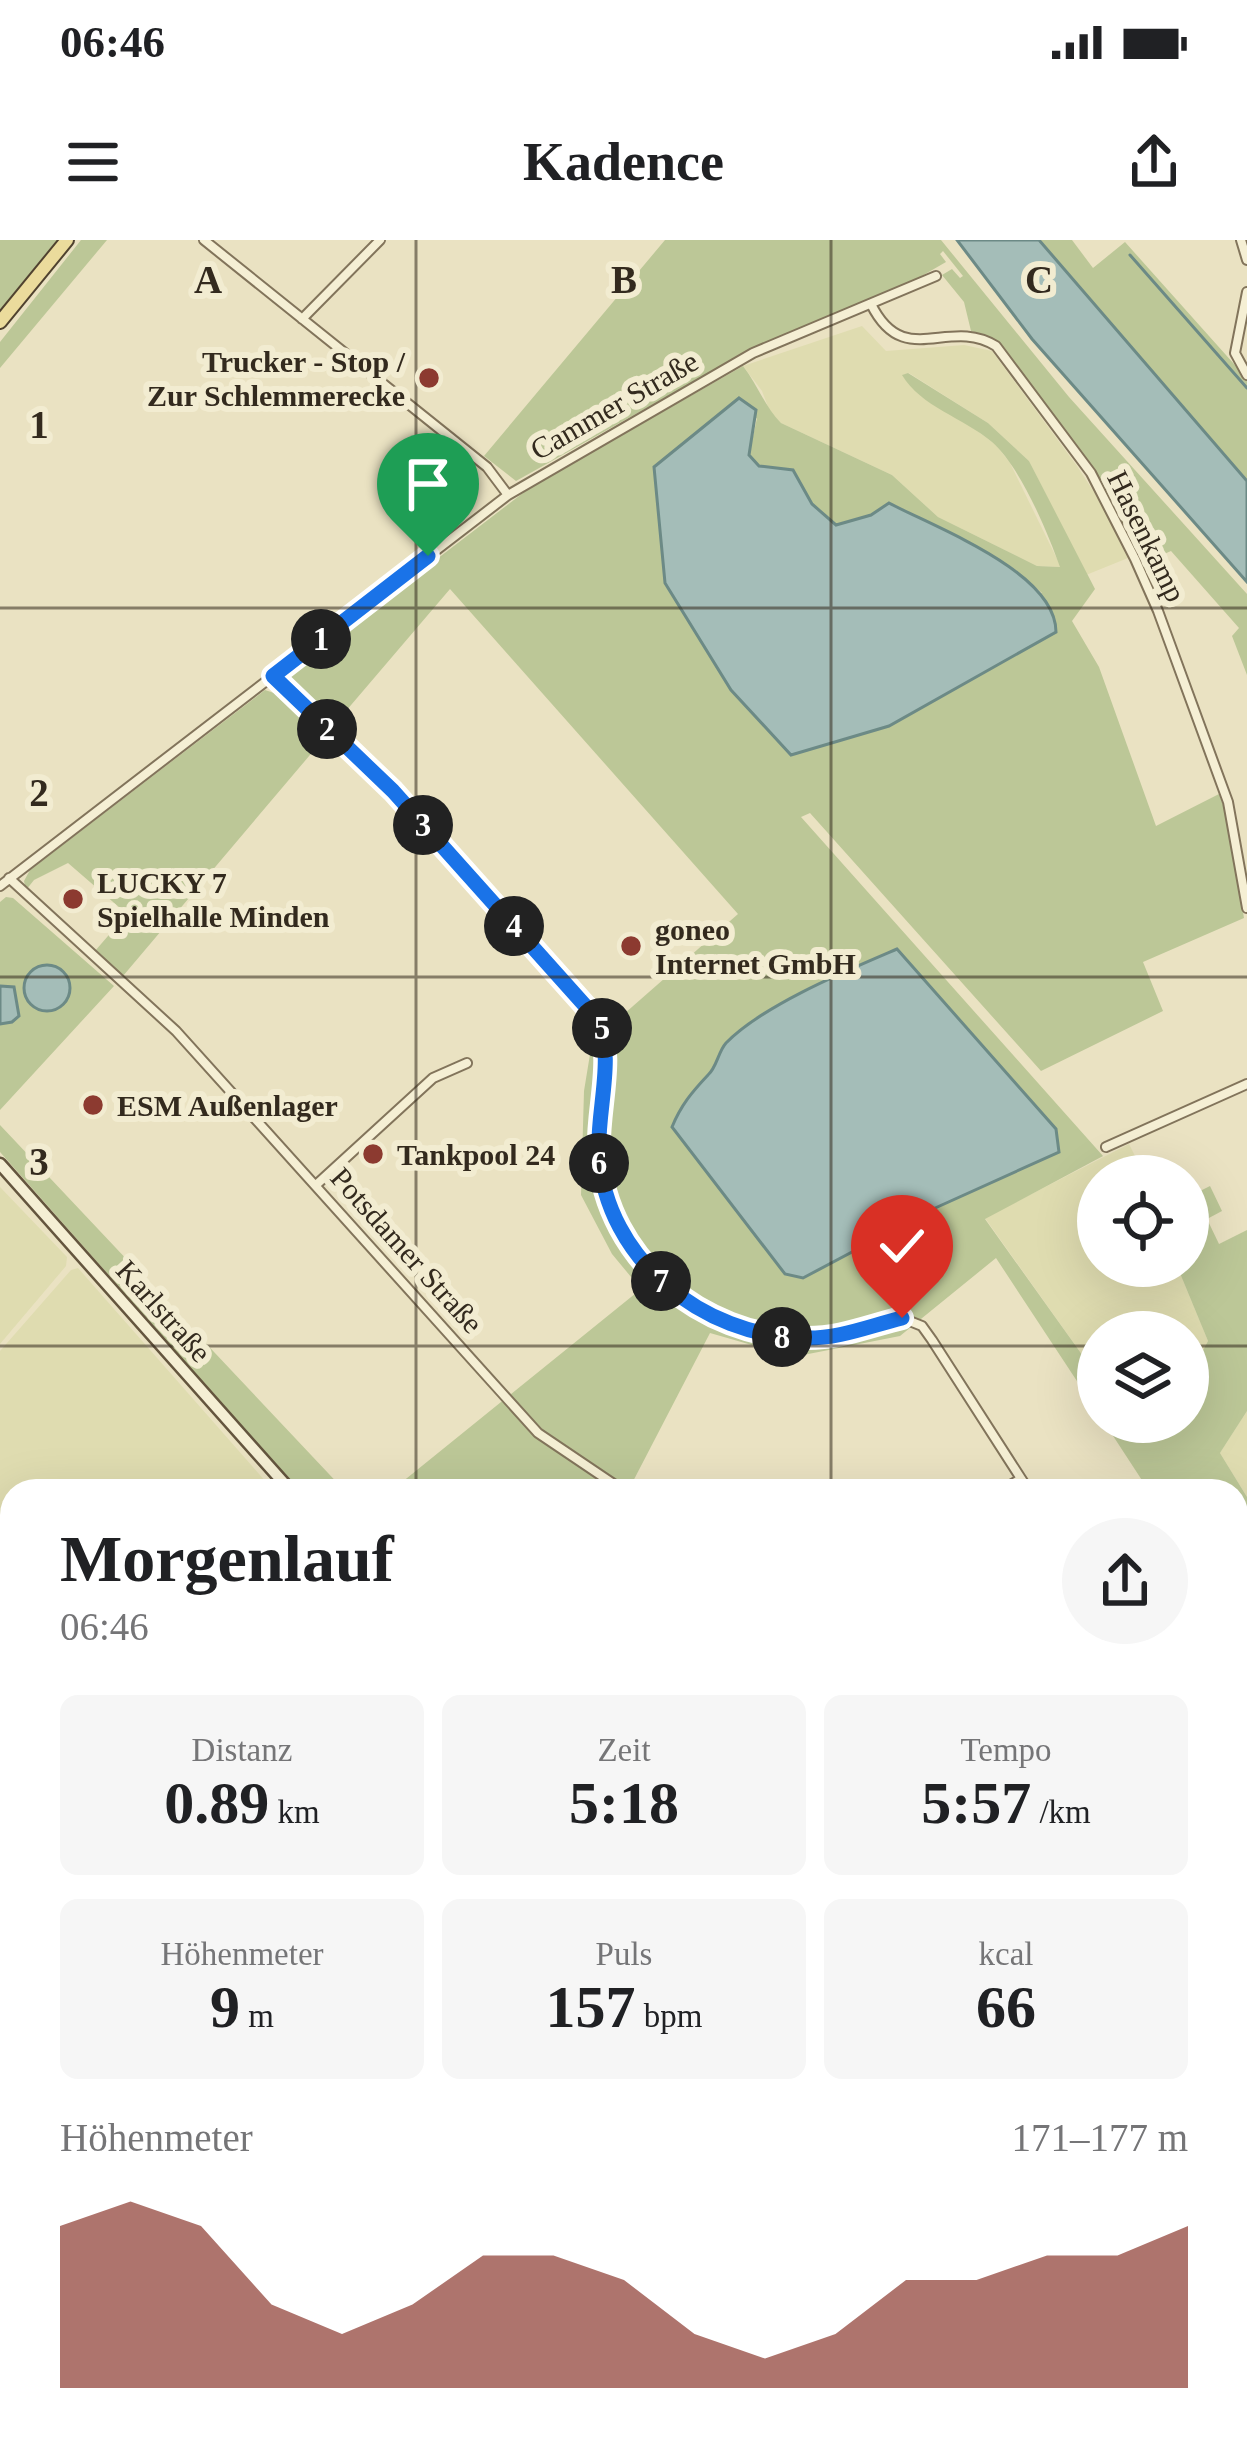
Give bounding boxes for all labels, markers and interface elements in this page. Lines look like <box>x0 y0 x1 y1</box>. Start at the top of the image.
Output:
text: 06:46 <box>60 17 165 67</box>
icon: menu <box>60 129 126 195</box>
icon: share <box>1121 129 1187 195</box>
text: Kadence <box>523 132 724 192</box>
text: A <box>194 258 222 301</box>
text: B <box>611 258 637 301</box>
text: C <box>1025 258 1053 301</box>
street label: Cammer Straße <box>525 344 703 466</box>
place label: Trucker - Stop / Zur Schlemmerecke <box>147 345 406 412</box>
marker: Trucker - Stop / Zur Schlemmerecke <box>416 365 442 391</box>
text: 1 <box>29 403 49 446</box>
pin <box>377 433 479 556</box>
icon: arrive <box>395 451 461 517</box>
street label: Hasenkamp <box>1101 465 1193 607</box>
pin: 1 <box>291 609 351 669</box>
text: 1 <box>313 621 329 657</box>
pin: 2 <box>297 699 357 759</box>
text: 2 <box>319 711 335 747</box>
text: 2 <box>29 771 49 814</box>
pin: 3 <box>393 795 453 855</box>
text: 3 <box>415 807 431 843</box>
place label: LUCKY 7 Spielhalle Minden <box>97 866 330 933</box>
marker: LUCKY 7 Spielhalle Minden <box>60 886 86 912</box>
pin: 4 <box>484 896 544 956</box>
text: 4 <box>506 908 522 944</box>
place label: goneo Internet GmbH <box>655 913 856 980</box>
marker: goneo Internet GmbH <box>618 933 644 959</box>
pin: 5 <box>572 998 632 1058</box>
text: 5 <box>594 1010 610 1046</box>
place label: ESM Außenlager <box>117 1089 338 1122</box>
marker: ESM Außenlager <box>80 1092 106 1118</box>
pin: 6 <box>569 1133 629 1193</box>
place label: Tankpool 24 <box>397 1138 555 1171</box>
text: 3 <box>29 1140 49 1183</box>
marker: Tankpool 24 <box>360 1141 386 1167</box>
text: 6 <box>591 1145 607 1181</box>
map controls <box>1077 1155 1209 1443</box>
button: locate <box>1077 1155 1209 1287</box>
street label: Potsdamer Straße <box>324 1161 490 1339</box>
pin <box>851 1195 953 1318</box>
icon: check <box>869 1213 935 1279</box>
pin: 7 <box>631 1251 691 1311</box>
street label: Karlstraße <box>110 1254 218 1368</box>
text: 7 <box>653 1263 669 1299</box>
pin: 8 <box>752 1307 812 1367</box>
button: layers <box>1077 1311 1209 1443</box>
text: 8 <box>774 1319 790 1355</box>
button: share <box>1062 1518 1188 1644</box>
text: Morgenlauf <box>60 1522 394 1595</box>
text: 06:46 <box>60 1605 149 1648</box>
text: Distanz <box>192 1732 292 1768</box>
text: Zeit <box>597 1732 651 1768</box>
text: Tempo <box>960 1732 1052 1768</box>
text: 0.89 <box>164 1770 269 1836</box>
text: 5:18 <box>569 1770 679 1836</box>
text: 5:57 <box>921 1770 1031 1836</box>
text: km <box>269 1794 320 1830</box>
text: /km <box>1031 1794 1091 1830</box>
text: Höhenmeter <box>160 1936 324 1972</box>
text: Puls <box>596 1936 652 1972</box>
text: kcal <box>979 1936 1033 1972</box>
text: 9 <box>210 1974 240 2040</box>
text: 157 <box>546 1974 636 2040</box>
text: 66 <box>976 1974 1036 2040</box>
text: m <box>240 1998 274 2034</box>
text: bpm <box>636 1998 702 2034</box>
text: Höhenmeter <box>60 2116 253 2159</box>
text: 171–177 m <box>1011 2116 1188 2159</box>

